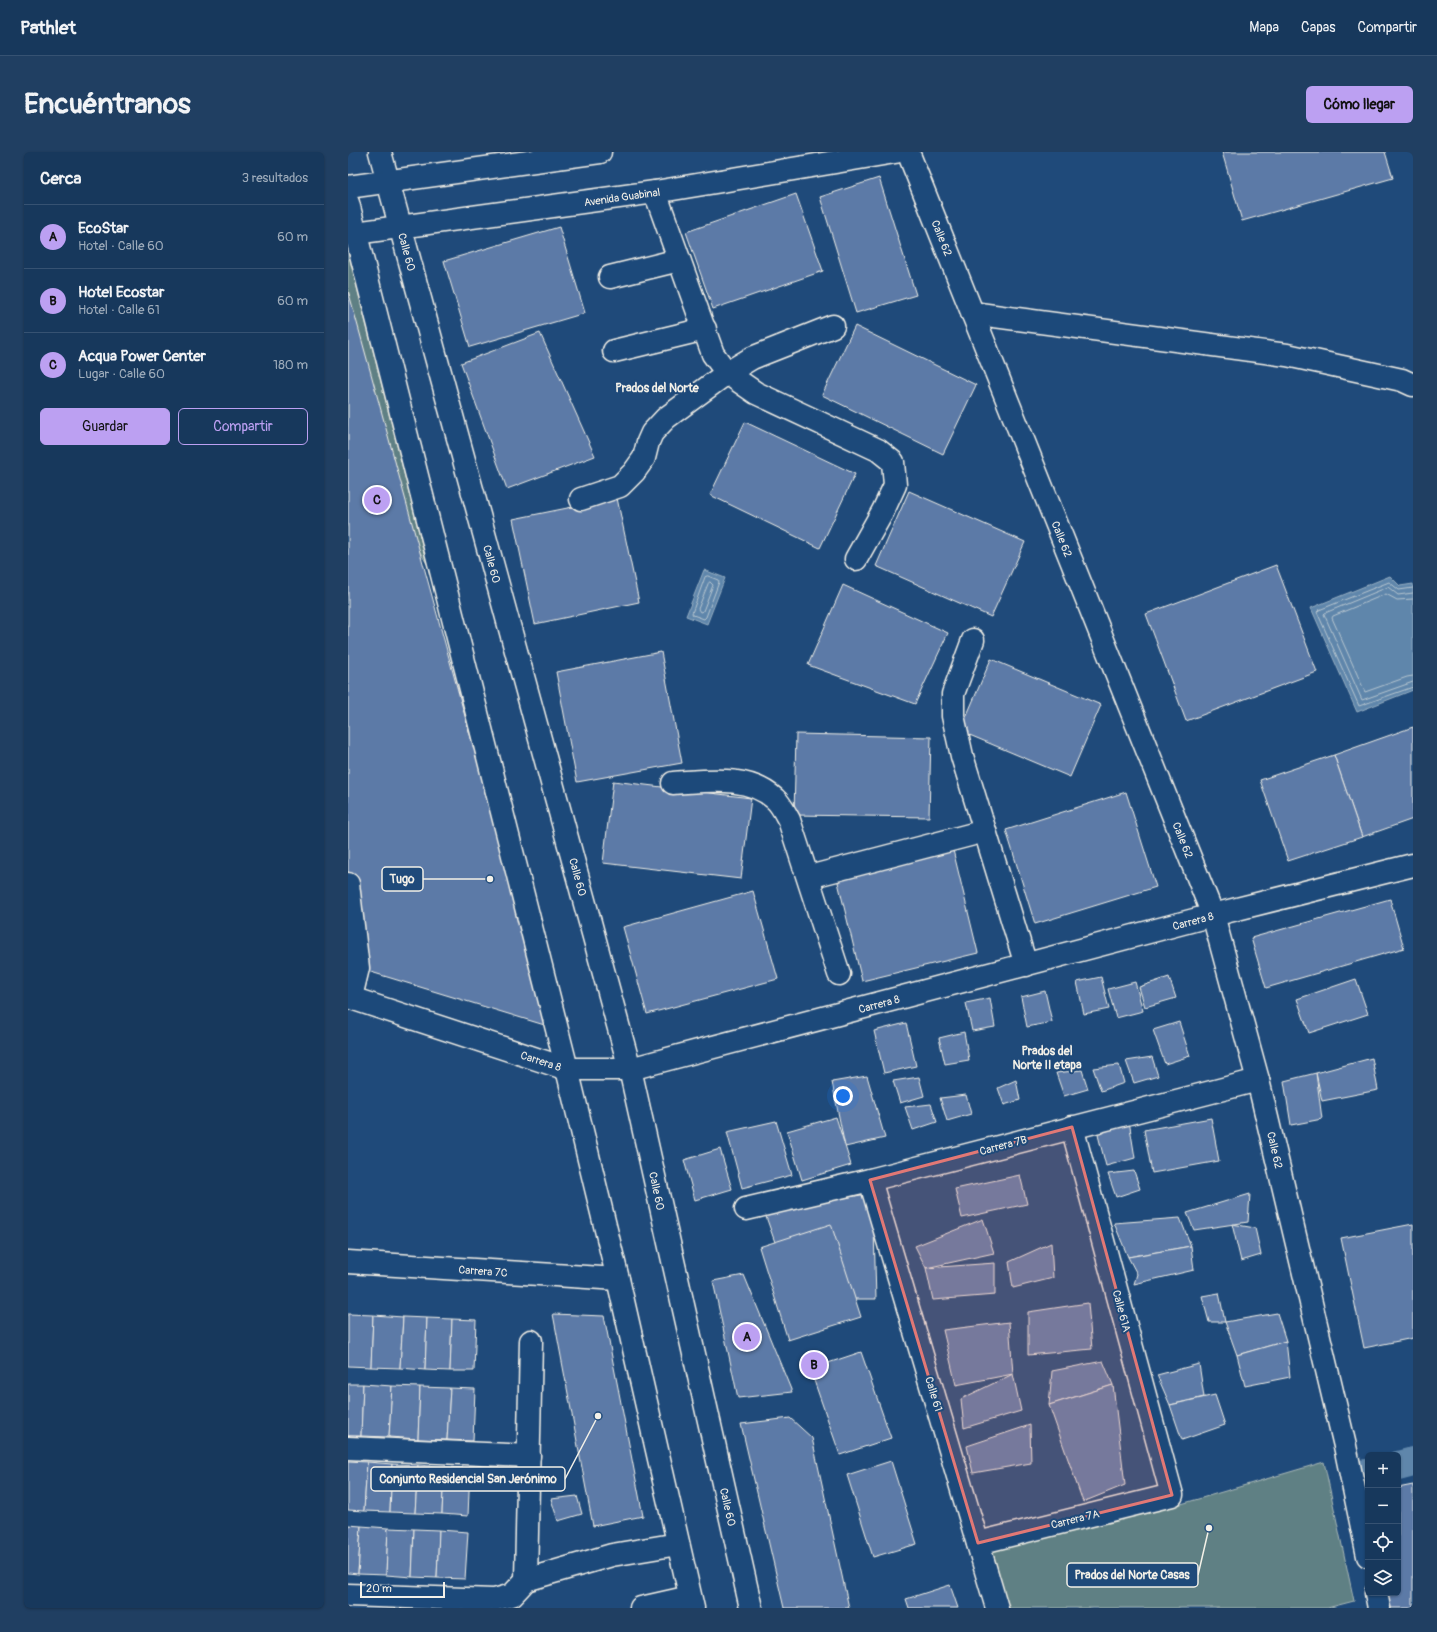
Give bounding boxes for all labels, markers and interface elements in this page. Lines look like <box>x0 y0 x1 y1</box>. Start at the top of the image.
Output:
text: Pathlet <box>20 16 76 40</box>
text: Mapa <box>1249 19 1279 36</box>
text: Capas <box>1301 19 1336 36</box>
text: Compartir <box>1358 19 1417 36</box>
button: Cómo llegar <box>1306 86 1413 123</box>
text: Encuéntranos <box>24 87 191 122</box>
text: Cerca <box>40 168 81 189</box>
text: 3 resultados <box>242 170 308 186</box>
street label: Avenida Guabinal <box>583 186 661 209</box>
street label: Calle 62 <box>928 218 955 258</box>
text: EcoStar <box>78 219 129 238</box>
text: A <box>49 229 57 245</box>
text: 60 m <box>277 229 308 245</box>
street label: Calle 60 <box>395 232 418 273</box>
text: Hotel · Calle 60 <box>78 238 164 254</box>
text: Hotel Ecostar <box>78 283 164 302</box>
text: B <box>49 293 57 309</box>
text: 60 m <box>277 293 308 309</box>
text: Hotel · Calle 61 <box>78 302 160 318</box>
text: Acqua Power Center <box>78 347 206 366</box>
text: C <box>49 357 57 373</box>
text: 180 m <box>273 357 308 373</box>
text: Lugar · Calle 60 <box>78 366 165 382</box>
district label: Prados del Norte <box>615 381 700 396</box>
button: Guardar <box>40 408 170 445</box>
button: Compartir <box>178 408 308 445</box>
pin: C <box>364 485 390 515</box>
street label: Calle 62 <box>1048 519 1075 559</box>
street label: Calle 60 <box>480 544 503 585</box>
street label: Calle 62 <box>1169 820 1196 860</box>
street label: Calle 60 <box>566 857 589 898</box>
callout: Tugo <box>382 867 423 891</box>
text: Tugo <box>389 872 415 887</box>
street label: Carrera 8 <box>1171 910 1216 933</box>
street label: Carrera 8 <box>857 993 902 1016</box>
district label: Prados del Norte II etapa <box>1012 1044 1082 1073</box>
street label: Carrera 8 <box>519 1049 563 1074</box>
your location <box>833 1086 853 1106</box>
street label: Calle 62 <box>1264 1130 1285 1170</box>
street label: Carrera 7B <box>978 1133 1028 1158</box>
street label: Calle 60 <box>646 1171 667 1211</box>
street label: Carrera 7C <box>458 1263 508 1280</box>
street label: Calle 61A <box>1110 1289 1133 1333</box>
pin: A <box>734 1322 760 1352</box>
pin: B <box>801 1350 827 1380</box>
street label: Calle 61 <box>922 1375 945 1413</box>
map controls <box>1365 1452 1401 1596</box>
button: + <box>1365 1452 1401 1488</box>
callout: Conjunto Residencial San Jerónimo <box>371 1467 565 1491</box>
text: Conjunto Residencial San Jerónimo <box>379 1472 557 1487</box>
street label: Calle 60 <box>717 1487 738 1528</box>
button: − <box>1365 1488 1401 1524</box>
street label: Carrera 7A <box>1050 1507 1101 1532</box>
button: locate <box>1365 1524 1401 1560</box>
button: layers <box>1365 1560 1401 1596</box>
callout: Prados del Norte Casas <box>1067 1563 1198 1587</box>
text: Prados del Norte Casas <box>1074 1568 1190 1583</box>
scale bar <box>360 1580 445 1599</box>
text: 20 m <box>366 1582 392 1595</box>

